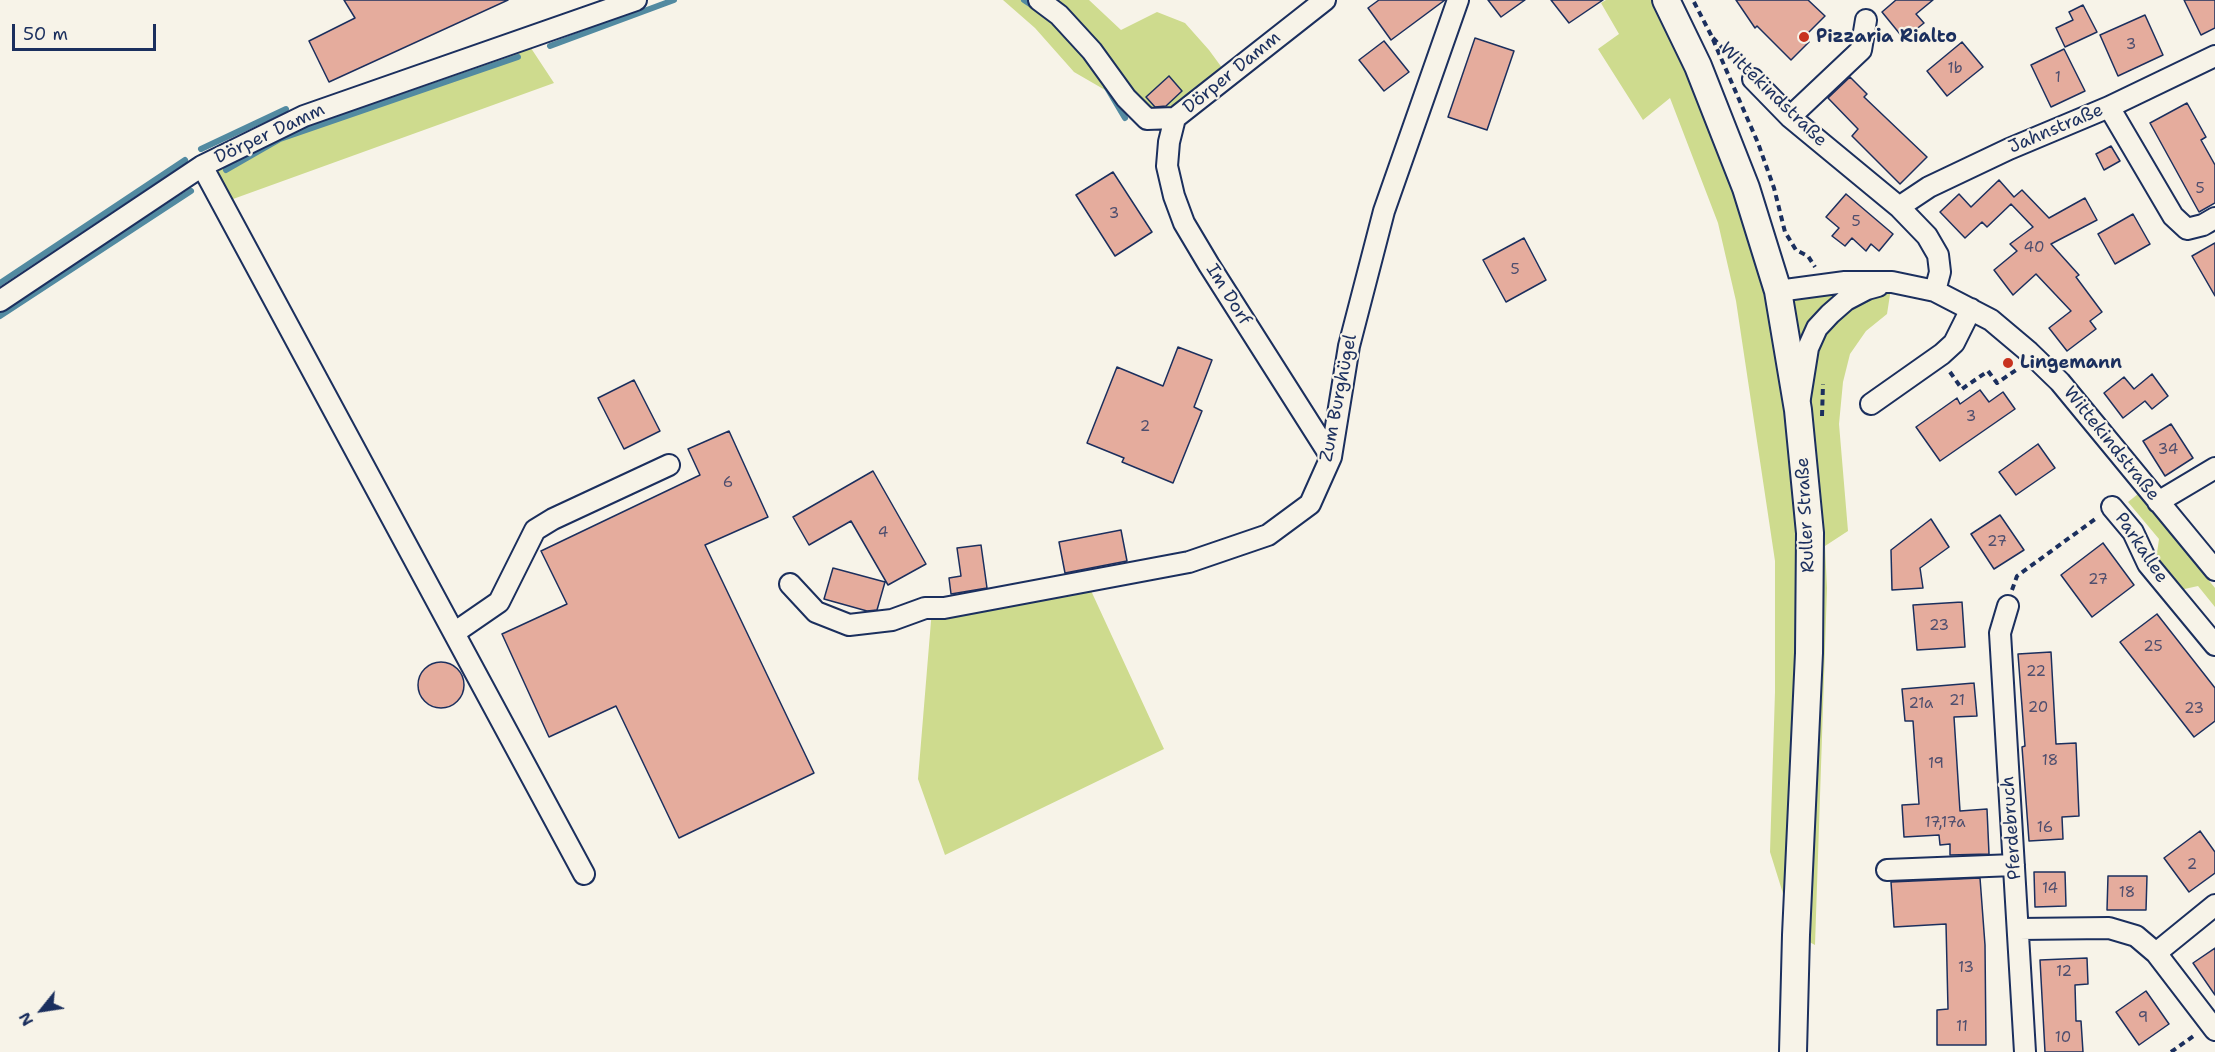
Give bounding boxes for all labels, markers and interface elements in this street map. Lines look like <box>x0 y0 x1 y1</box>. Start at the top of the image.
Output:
scale bar <box>15 12 159 50</box>
text: 50 m <box>23 22 68 46</box>
place label: Pizzaria Rialto <box>1816 26 1957 48</box>
street label: Dörper Damm <box>1179 27 1285 119</box>
marker: Pizzaria Rialto <box>1797 30 1811 44</box>
house number: 3 <box>2126 36 2136 54</box>
street label: Wittekindstraße <box>1715 38 1831 152</box>
house number: 1b <box>1948 60 1962 78</box>
house number: 1 <box>2055 69 2061 87</box>
street label: Dörper Damm <box>211 99 329 169</box>
street label: Jahnstraße <box>2006 99 2106 159</box>
house number: 5 <box>2195 180 2205 198</box>
house number: 3 <box>1109 205 1119 223</box>
house number: 5 <box>1851 213 1861 231</box>
house number: 40 <box>2024 239 2044 257</box>
street label: Im Dorf <box>1201 260 1255 330</box>
house number: 5 <box>1510 261 1520 279</box>
street label: Zum Burghügel <box>1316 332 1362 464</box>
place label: Lingemann <box>2020 352 2122 374</box>
marker: Lingemann <box>2001 356 2015 370</box>
street label: Wittekindstraße <box>2058 383 2164 505</box>
house number: 3 <box>1966 408 1976 426</box>
house number: 2 <box>1140 418 1150 436</box>
house number: 34 <box>2158 441 2178 459</box>
street label: Ruller Straße <box>1792 457 1820 573</box>
house number: 6 <box>723 474 733 492</box>
street label: Parkallee <box>2110 509 2172 587</box>
house number: 4 <box>878 524 888 542</box>
house number: 27 <box>1987 533 2007 551</box>
house number: 27 <box>2088 571 2108 589</box>
house number: 23 <box>1929 617 1949 635</box>
house number: 25 <box>2143 638 2163 656</box>
house number: 22 <box>2026 663 2046 681</box>
house number: 21 <box>1949 692 1965 710</box>
house number: 21a <box>1909 695 1933 713</box>
house number: 20 <box>2028 699 2048 717</box>
house number: 23 <box>2184 700 2204 718</box>
house number: 18 <box>2042 752 2058 770</box>
house number: 19 <box>1928 755 1944 773</box>
street label: Pferdebruch <box>1998 775 2026 881</box>
house number: 17,17a <box>1924 814 1966 832</box>
house number: 16 <box>2037 819 2053 837</box>
house number: 2 <box>2187 856 2197 874</box>
house number: 14 <box>2042 880 2058 898</box>
house number: 18 <box>2119 884 2135 902</box>
house number: 13 <box>1958 959 1974 977</box>
house number: 12 <box>2056 963 2072 981</box>
north arrow <box>12 980 72 1040</box>
text: N <box>14 1009 38 1030</box>
house number: 9 <box>2138 1009 2148 1027</box>
house number: 11 <box>1956 1018 1968 1036</box>
house number: 10 <box>2055 1029 2071 1047</box>

